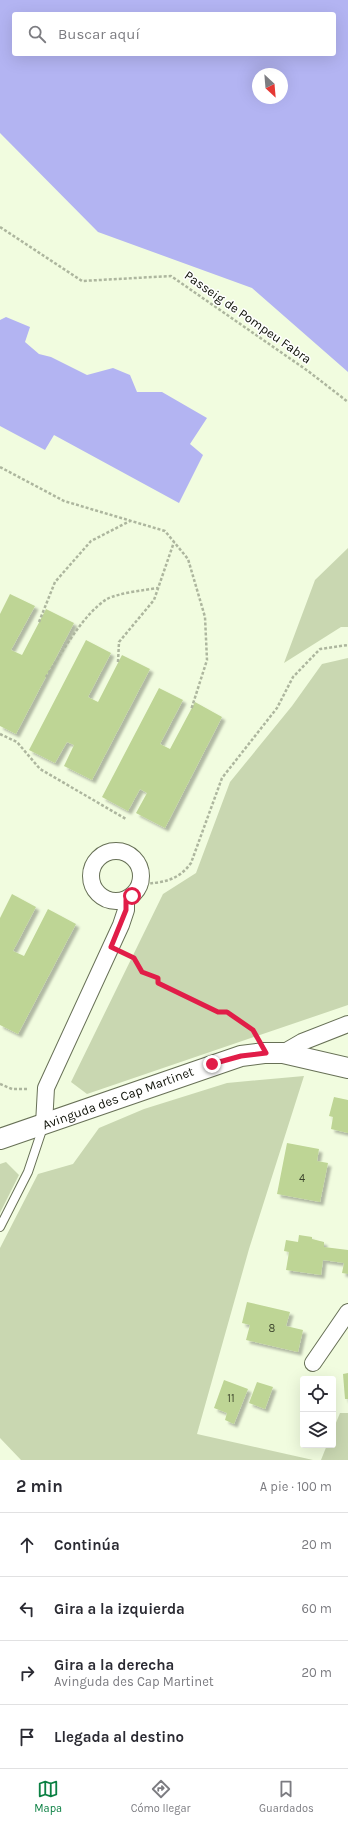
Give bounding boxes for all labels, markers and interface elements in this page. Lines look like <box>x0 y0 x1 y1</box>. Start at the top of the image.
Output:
search box <box>12 12 336 56</box>
icon: search <box>26 23 48 45</box>
text: Buscar aquí <box>58 25 140 43</box>
north arrow <box>252 68 288 104</box>
street label: Passeig de Pompeu Fabra <box>182 267 314 367</box>
route start <box>123 887 141 905</box>
route end <box>203 1055 221 1073</box>
street label: Avinguda des Cap Martinet <box>40 1064 196 1132</box>
house number: 4 <box>299 1172 305 1185</box>
house number: 8 <box>269 1322 276 1335</box>
map controls <box>300 1376 336 1448</box>
button: locate <box>300 1376 336 1412</box>
house number: 11 <box>227 1392 235 1405</box>
button: layers <box>300 1412 336 1448</box>
text: 2 min <box>16 1476 63 1496</box>
text: A pie · 100 m <box>260 1479 332 1494</box>
icon: ahead <box>16 1534 38 1556</box>
text: Continúa <box>54 1536 120 1554</box>
text: 20 m <box>302 1537 332 1552</box>
icon: left <box>16 1598 38 1620</box>
text: Gira a la izquierda <box>54 1600 185 1618</box>
text: 60 m <box>302 1601 332 1616</box>
text: Gira a la derecha <box>54 1656 174 1674</box>
icon: right <box>16 1662 38 1684</box>
text: 20 m <box>302 1665 332 1680</box>
text: Avinguda des Cap Martinet <box>54 1674 214 1689</box>
icon: arrive <box>16 1726 38 1748</box>
text: Llegada al destino <box>54 1728 184 1746</box>
tab: Mapa <box>34 1778 62 1815</box>
tab: Cómo llegar <box>131 1778 190 1815</box>
tab: Guardados <box>259 1778 314 1815</box>

